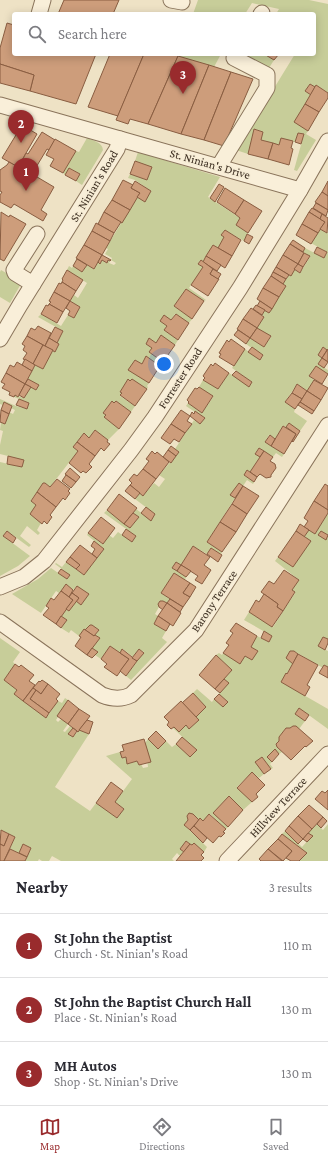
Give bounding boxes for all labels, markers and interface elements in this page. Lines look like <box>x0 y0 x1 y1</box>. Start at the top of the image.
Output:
search box <box>12 12 316 56</box>
icon: search <box>26 23 48 45</box>
text: Search here <box>58 26 127 42</box>
pin: 3 <box>170 61 196 94</box>
pin: 2 <box>8 110 34 143</box>
street label: St. Ninian's Drive <box>168 146 252 182</box>
street label: St. Ninian's Road <box>67 147 121 224</box>
pin: 1 <box>13 158 39 191</box>
street label: Forrester Road <box>155 344 205 411</box>
your location <box>154 354 174 374</box>
street label: Barony Terrace <box>188 567 240 635</box>
street label: Hillview Terrace <box>246 774 310 840</box>
text: Nearby <box>16 878 68 897</box>
text: 3 results <box>269 880 312 895</box>
text: St John the Baptist <box>54 930 172 946</box>
text: 1 <box>27 938 31 953</box>
text: 110 m <box>283 938 312 953</box>
text: Church · St. Ninian's Road <box>54 946 188 961</box>
text: St John the Baptist Church Hall <box>54 994 251 1010</box>
text: 2 <box>26 1002 32 1017</box>
text: 130 m <box>281 1002 312 1017</box>
text: Place · St. Ninian's Road <box>54 1010 177 1025</box>
text: MH Autos <box>54 1058 117 1074</box>
text: 3 <box>26 1066 32 1081</box>
text: 130 m <box>281 1066 312 1081</box>
text: Shop · St. Ninian's Drive <box>54 1074 178 1089</box>
tab: Map <box>39 1116 61 1152</box>
tab: Directions <box>139 1116 185 1152</box>
tab: Saved <box>263 1116 289 1152</box>

